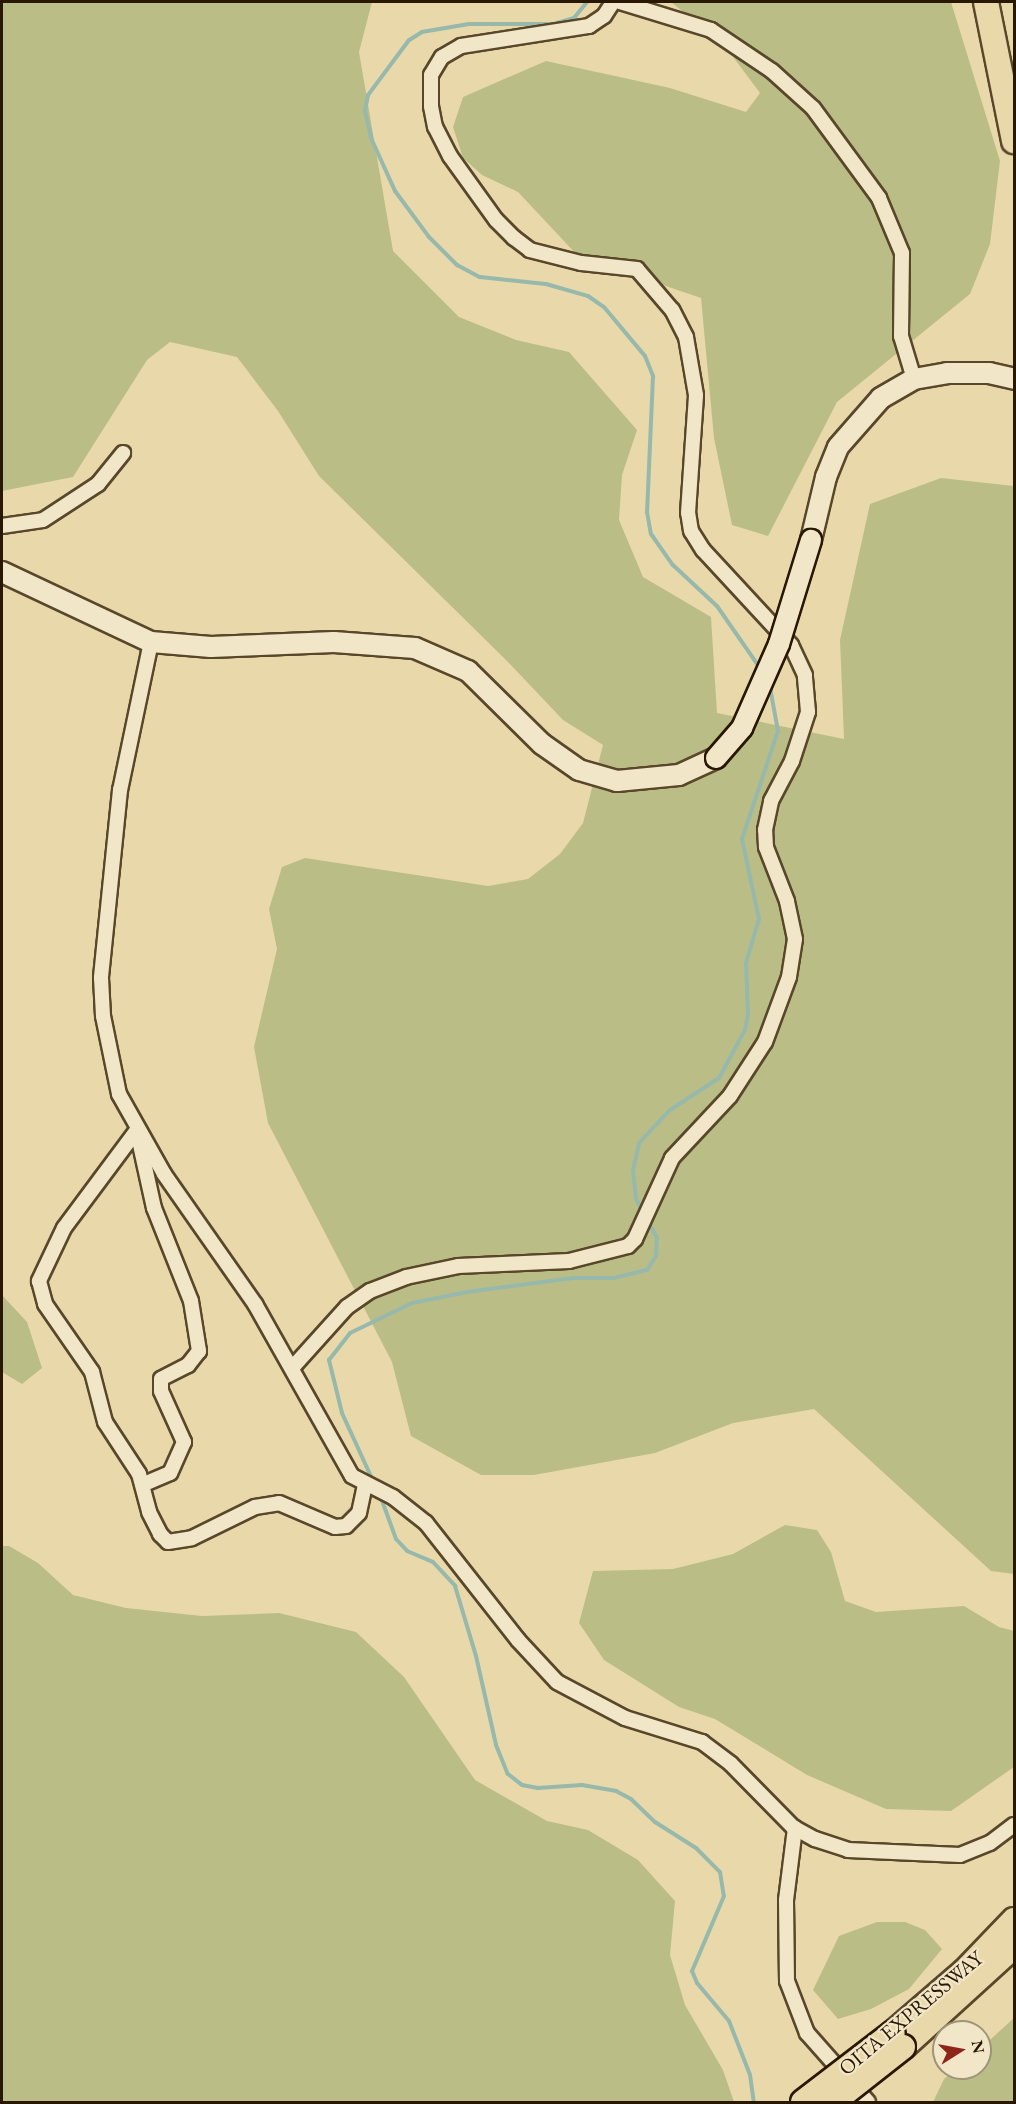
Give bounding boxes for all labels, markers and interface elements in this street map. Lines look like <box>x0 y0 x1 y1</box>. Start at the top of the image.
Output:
street label: OITA EXPRESSWAY <box>834 1945 988 2081</box>
north arrow <box>932 2020 992 2080</box>
text: N <box>967 2038 990 2055</box>

